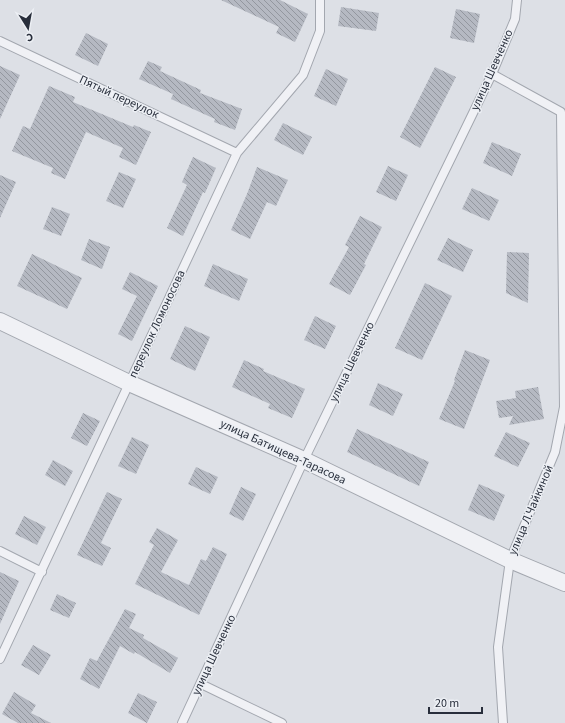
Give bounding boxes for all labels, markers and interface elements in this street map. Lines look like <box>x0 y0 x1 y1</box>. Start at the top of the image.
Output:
north arrow <box>8 8 48 48</box>
street label: улица Шевченко <box>466 27 518 113</box>
text: С <box>25 29 34 45</box>
street label: Пятый переулок <box>76 71 162 123</box>
street label: переулок Ломоносова <box>125 267 189 381</box>
street label: улица Шевченко <box>325 319 379 405</box>
street label: улица Батищева-Тарасова <box>217 415 349 489</box>
street label: улица Л.Чайкиной <box>504 462 558 558</box>
street label: улица Шевченко <box>188 612 240 698</box>
scale bar <box>429 689 482 715</box>
text: 20 m <box>435 695 459 712</box>

